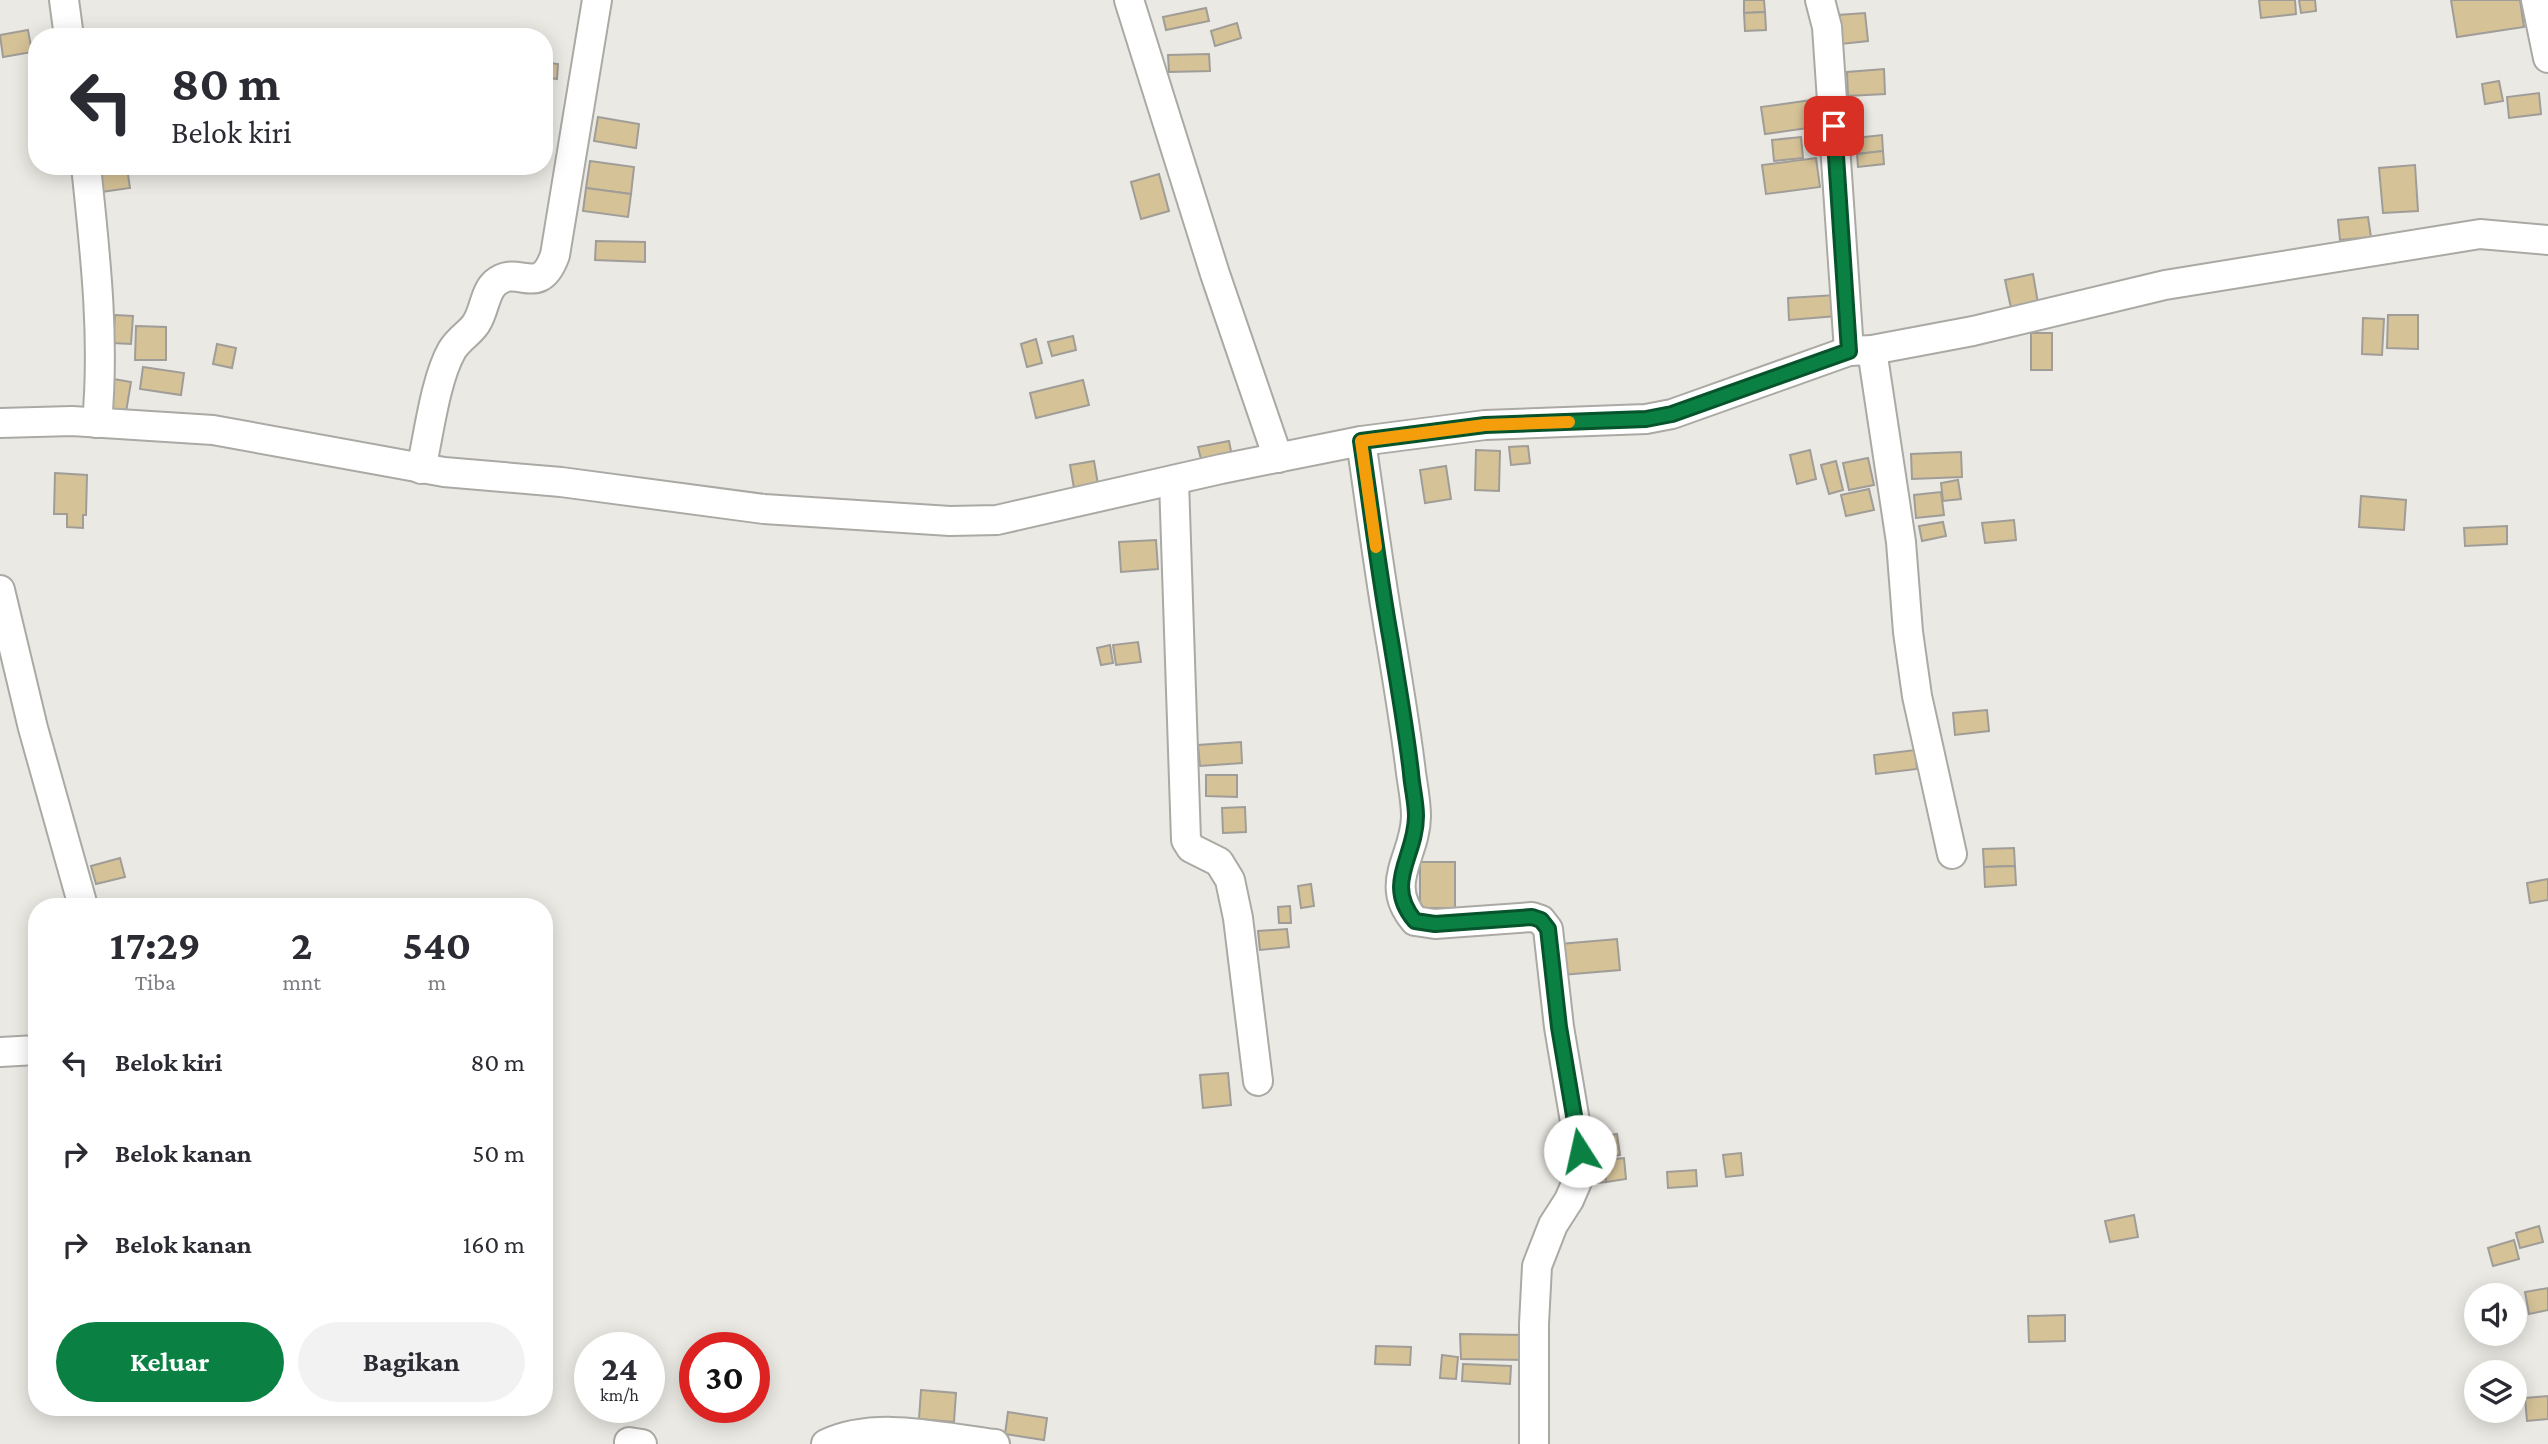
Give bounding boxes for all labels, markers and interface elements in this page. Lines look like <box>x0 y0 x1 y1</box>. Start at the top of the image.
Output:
icon: left <box>56 56 147 147</box>
text: 80 m <box>171 56 280 111</box>
pin <box>1804 96 1864 156</box>
icon: arrive <box>1815 107 1853 145</box>
text: Belok kiri <box>171 114 292 150</box>
text: 17:29 <box>110 921 201 968</box>
text: 2 <box>291 921 312 968</box>
text: 540 <box>403 921 471 968</box>
text: Tiba <box>135 969 176 995</box>
text: mnt <box>282 969 321 995</box>
text: m <box>428 969 446 995</box>
icon: left <box>56 1044 94 1082</box>
text: Belok kiri <box>115 1048 222 1077</box>
text: 80 m <box>471 1048 525 1077</box>
position arrow <box>1543 1114 1617 1188</box>
icon: right <box>56 1135 94 1173</box>
text: Belok kanan <box>115 1139 252 1168</box>
text: 50 m <box>472 1139 525 1168</box>
icon: right <box>56 1226 94 1264</box>
text: Belok kanan <box>115 1230 252 1259</box>
text: 160 m <box>463 1230 525 1259</box>
map controls <box>2464 1283 2527 1423</box>
button: sound <box>2464 1283 2527 1346</box>
button: Keluar <box>56 1322 284 1402</box>
button: Bagikan <box>298 1322 525 1402</box>
speed limit sign: 30 <box>679 1332 770 1423</box>
text: 24 <box>601 1349 638 1388</box>
button: layers <box>2464 1360 2527 1423</box>
text: km/h <box>600 1385 639 1405</box>

